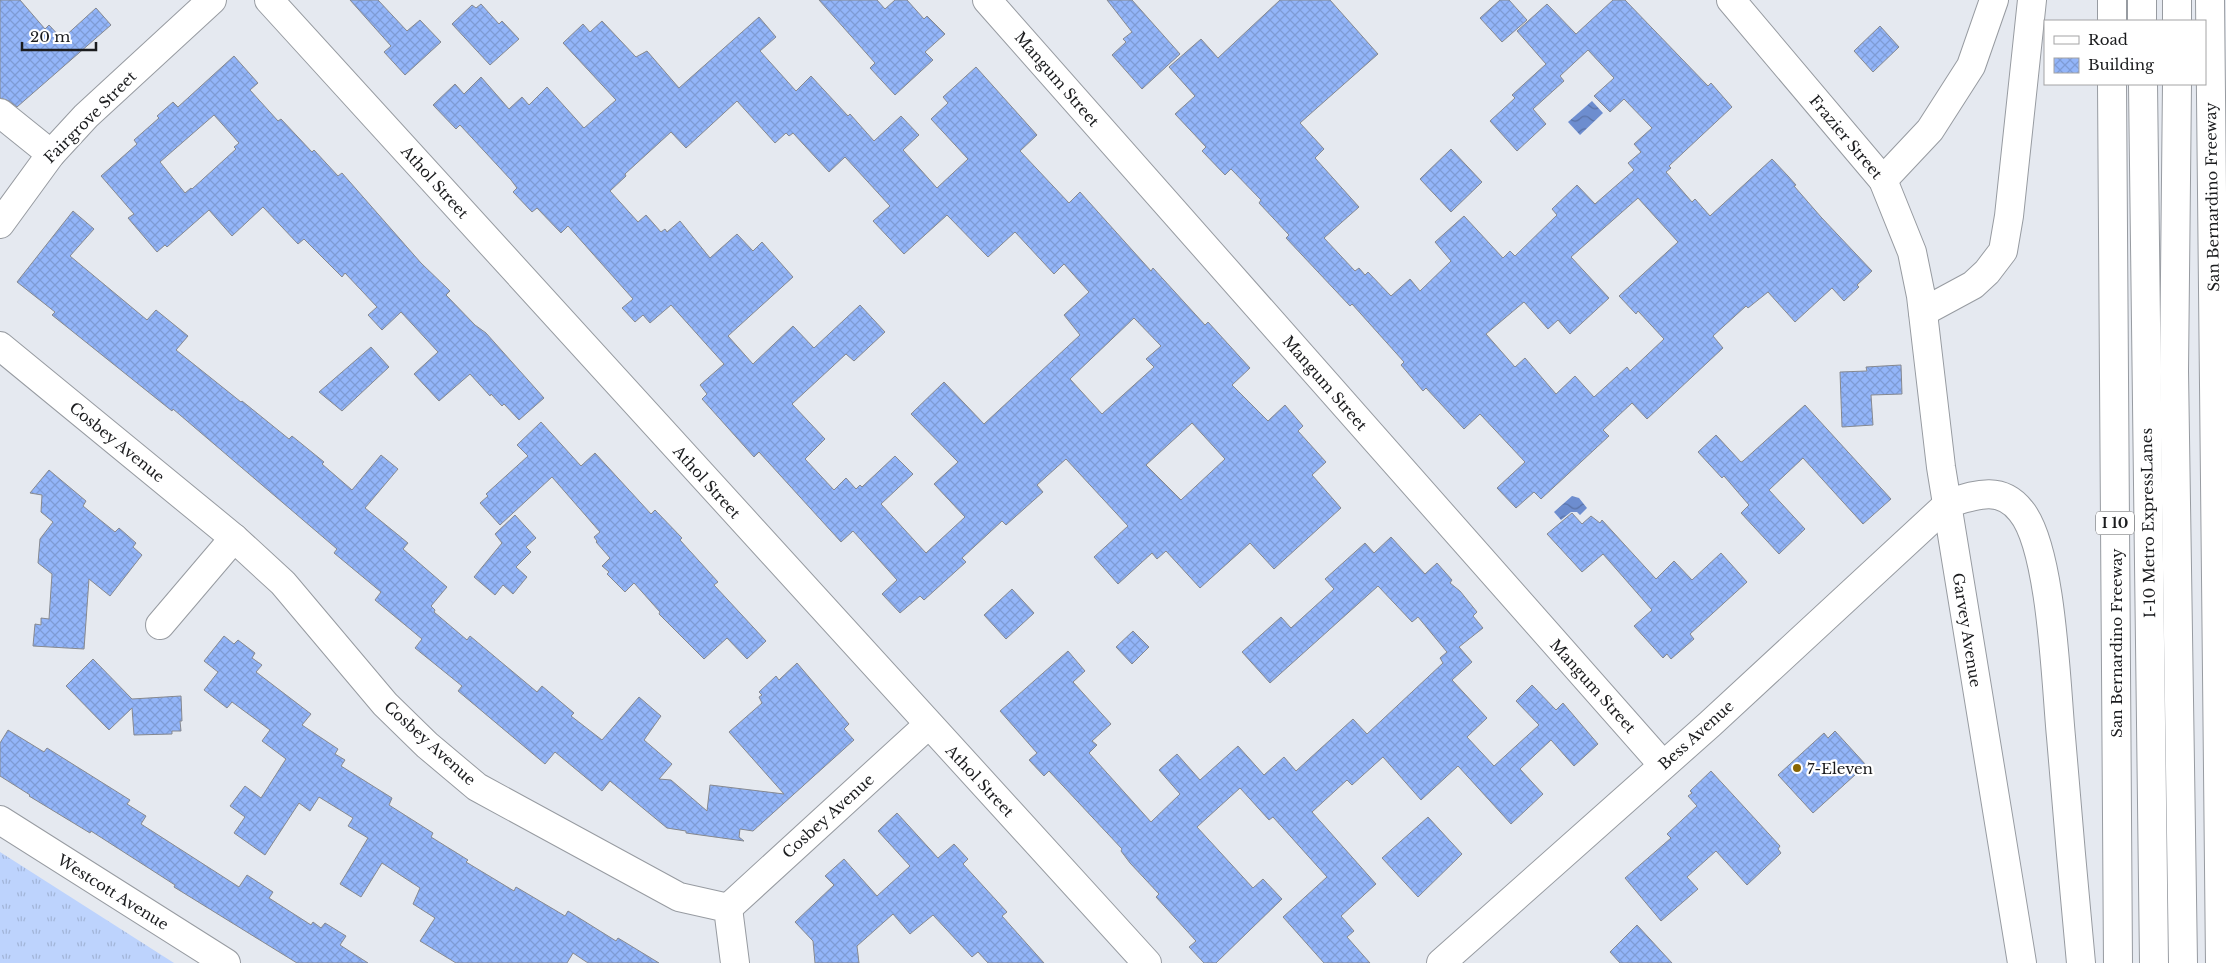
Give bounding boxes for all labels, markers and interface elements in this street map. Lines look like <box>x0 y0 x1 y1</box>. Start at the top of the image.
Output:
scale bar <box>22 20 96 52</box>
legend <box>2044 20 2206 85</box>
text: 20 m <box>30 27 70 46</box>
street label: Mangum Street <box>1011 28 1104 131</box>
text: Road <box>2088 30 2128 49</box>
text: Building <box>2088 55 2155 74</box>
street label: Fairgrove Street <box>40 67 140 167</box>
street label: Frazier Street <box>1805 91 1887 183</box>
street label: San Bernardino Freeway <box>2201 102 2223 292</box>
street label: Athol Street <box>397 141 473 223</box>
street label: Mangum Street <box>1279 332 1372 435</box>
street label: Cosbey Avenue <box>66 398 168 486</box>
street label: I-10 Metro ExpressLanes <box>2137 428 2159 618</box>
street label: Athol Street <box>669 441 745 523</box>
road number: I 10 <box>2096 512 2134 534</box>
street label: San Bernardino Freeway <box>2107 548 2126 738</box>
street label: Garvey Avenue <box>1949 571 1985 689</box>
street label: Mangum Street <box>1546 635 1640 737</box>
street label: Bess Avenue <box>1655 696 1737 774</box>
street label: Cosbey Avenue <box>380 697 480 789</box>
street label: Athol Street <box>941 740 1018 821</box>
place label: 7-Eleven <box>1807 759 1873 778</box>
marker: 7-Eleven <box>1791 762 1803 774</box>
street label: Cosbey Avenue <box>778 770 878 862</box>
street label: Westcott Avenue <box>53 850 172 934</box>

